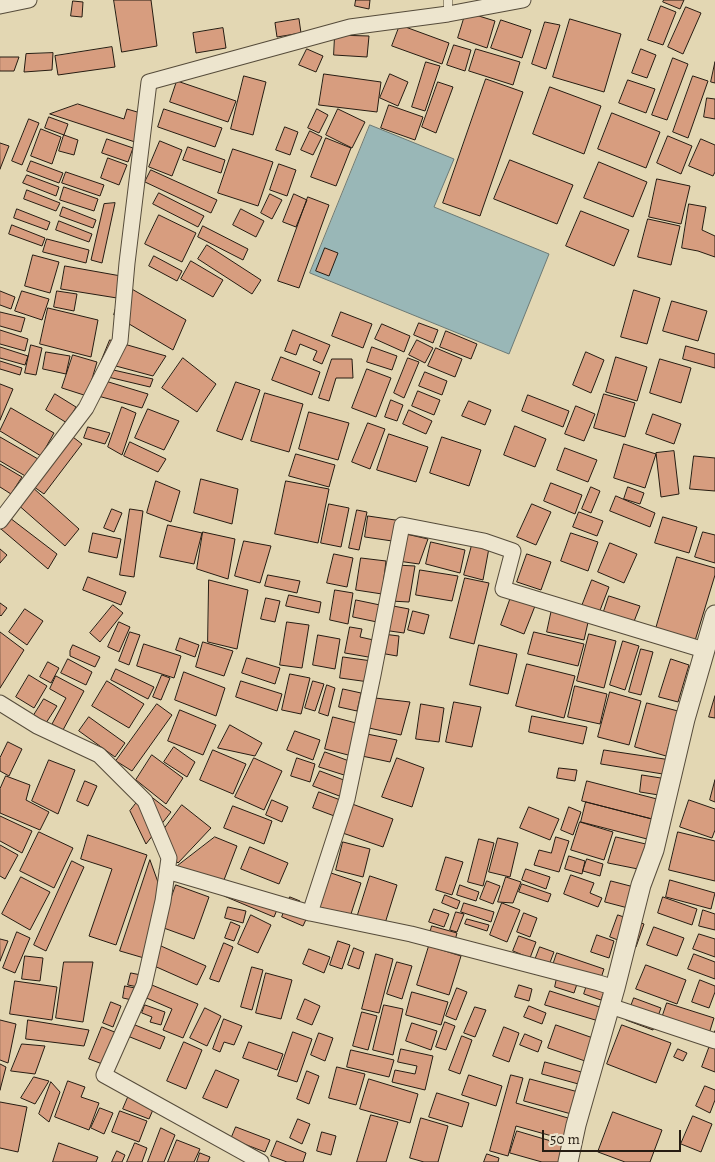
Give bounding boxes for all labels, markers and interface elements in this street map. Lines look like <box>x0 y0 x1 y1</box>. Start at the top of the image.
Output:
scale bar <box>545 1120 684 1152</box>
text: 50 m <box>550 1129 580 1149</box>

